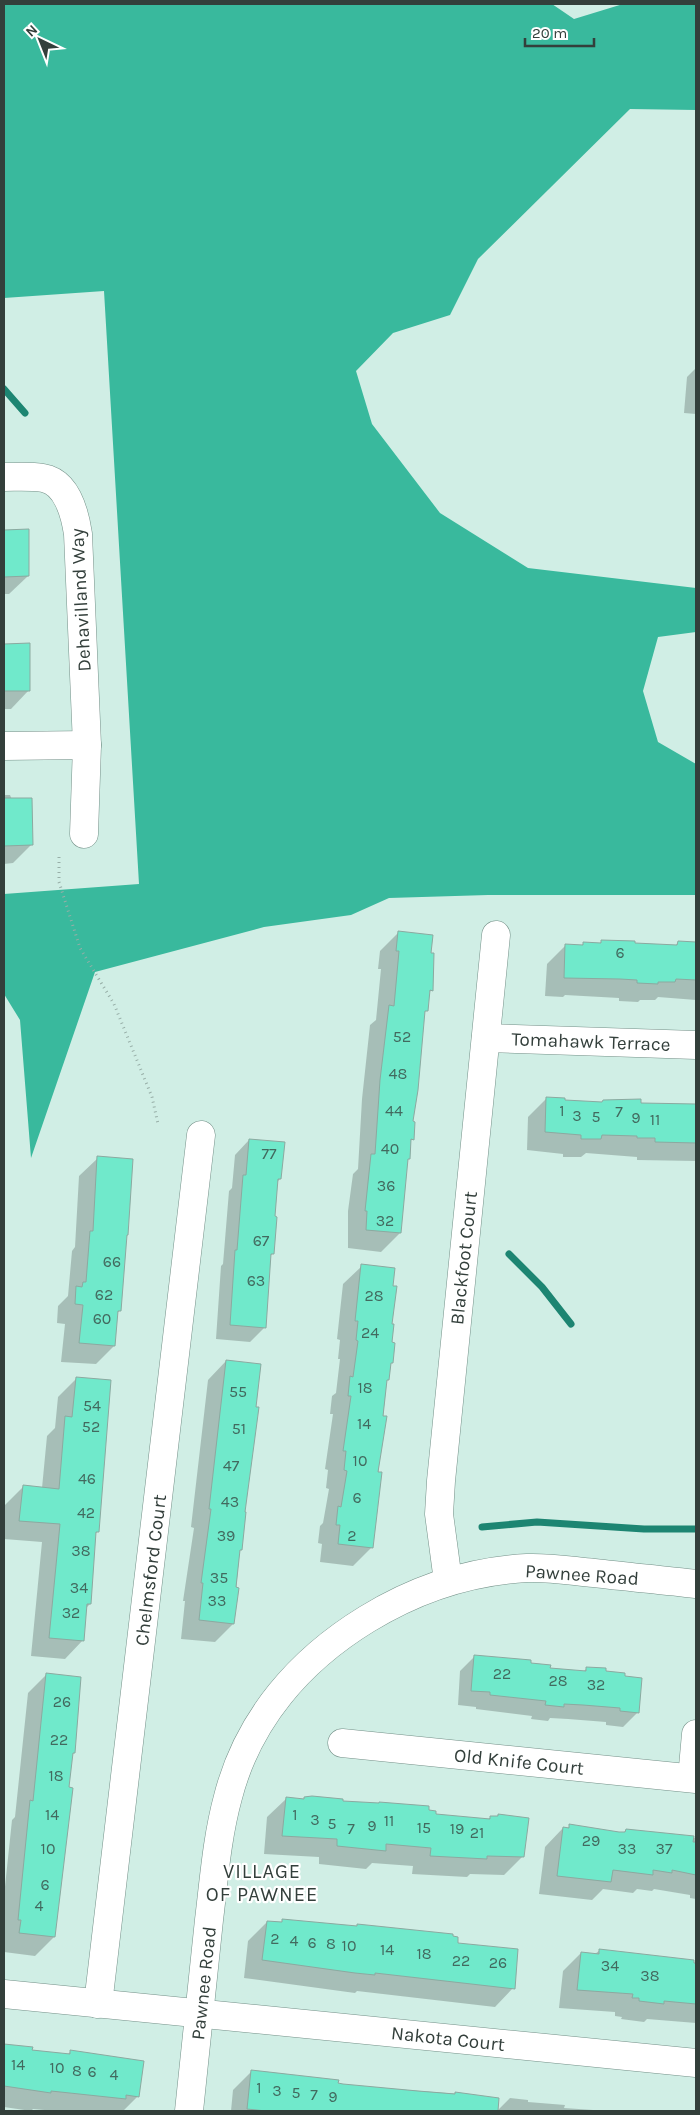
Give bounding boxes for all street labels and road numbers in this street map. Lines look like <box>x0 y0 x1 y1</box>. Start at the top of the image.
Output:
street label: Dehavilland Way <box>66 528 96 672</box>
street label: Tomahawk Terrace <box>511 1028 671 1056</box>
street label: Blackfoot Court <box>446 1190 482 1326</box>
street label: Chelmsford Court <box>131 1493 171 1647</box>
street label: Pawnee Road <box>524 1560 640 1590</box>
street label: Old Knife Court <box>453 1744 585 1780</box>
street label: Pawnee Road <box>187 1925 221 2041</box>
street label: Nakota Court <box>390 2022 506 2056</box>

